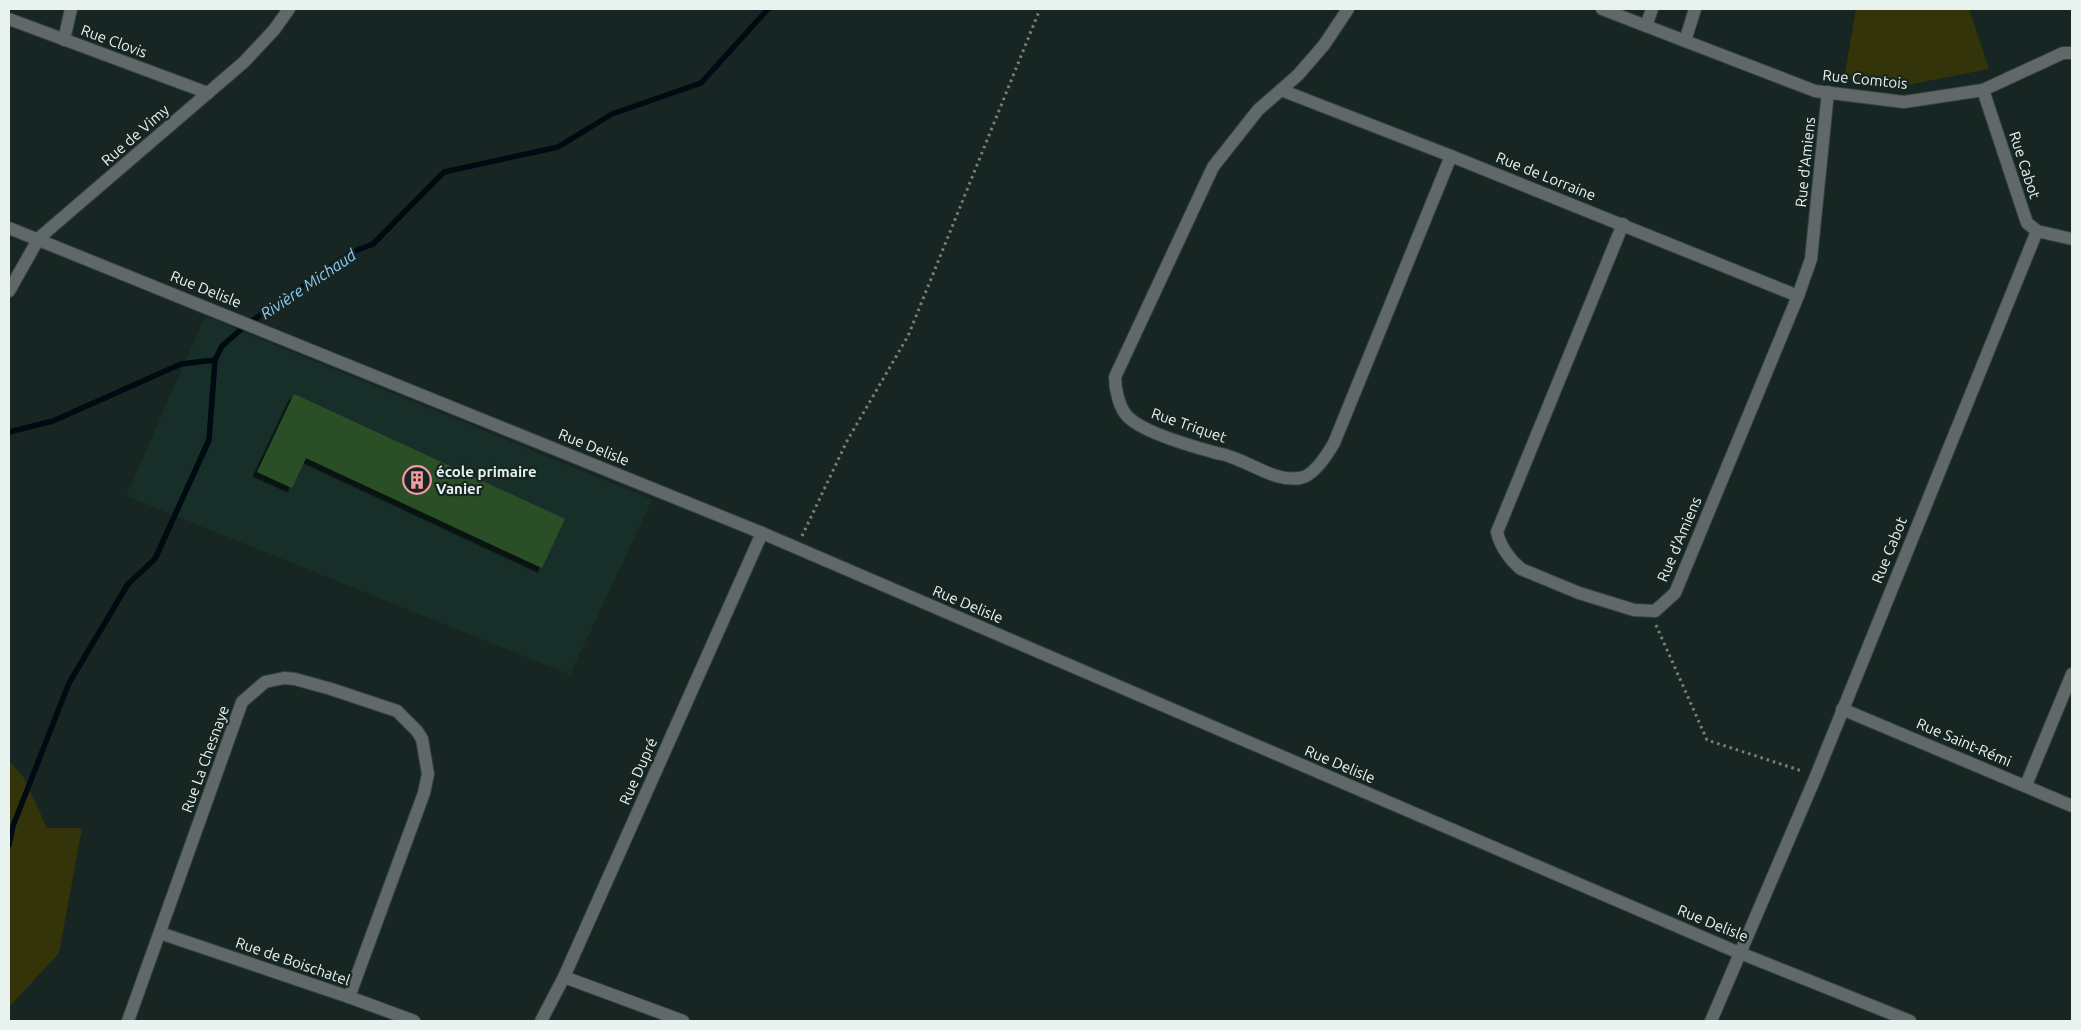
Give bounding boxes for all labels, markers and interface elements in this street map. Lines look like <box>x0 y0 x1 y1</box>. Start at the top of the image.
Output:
street label: Rue Clovis <box>79 21 149 61</box>
street label: Rue Comtois <box>1822 66 1908 92</box>
street label: Rue de Vimy <box>98 101 172 169</box>
street label: Rue d'Amiens <box>1792 116 1818 208</box>
street label: Rue Cabot <box>2006 129 2044 201</box>
street label: Rue de Lorraine <box>1494 148 1598 204</box>
water label: Rivière Michaud <box>257 245 360 323</box>
street label: Rue Delisle <box>168 267 244 311</box>
street label: Rue Triquet <box>1149 404 1229 446</box>
street label: Rue Delisle <box>556 425 632 469</box>
place label: école primaire Vanier <box>436 463 537 497</box>
building icon: école primaire Vanier <box>402 465 432 495</box>
street label: Rue d'Amiens <box>1653 494 1705 584</box>
street label: Rue Cabot <box>1868 514 1910 586</box>
street label: Rue Delisle <box>930 582 1006 626</box>
street label: Rue La Chesnaye <box>178 703 232 815</box>
street label: Rue Saint-Rémi <box>1914 714 2014 770</box>
street label: Rue Dupré <box>616 735 660 807</box>
street label: Rue Delisle <box>1302 742 1378 786</box>
street label: Rue Delisle <box>1675 901 1751 945</box>
street label: Rue de Boischatel <box>234 933 353 989</box>

